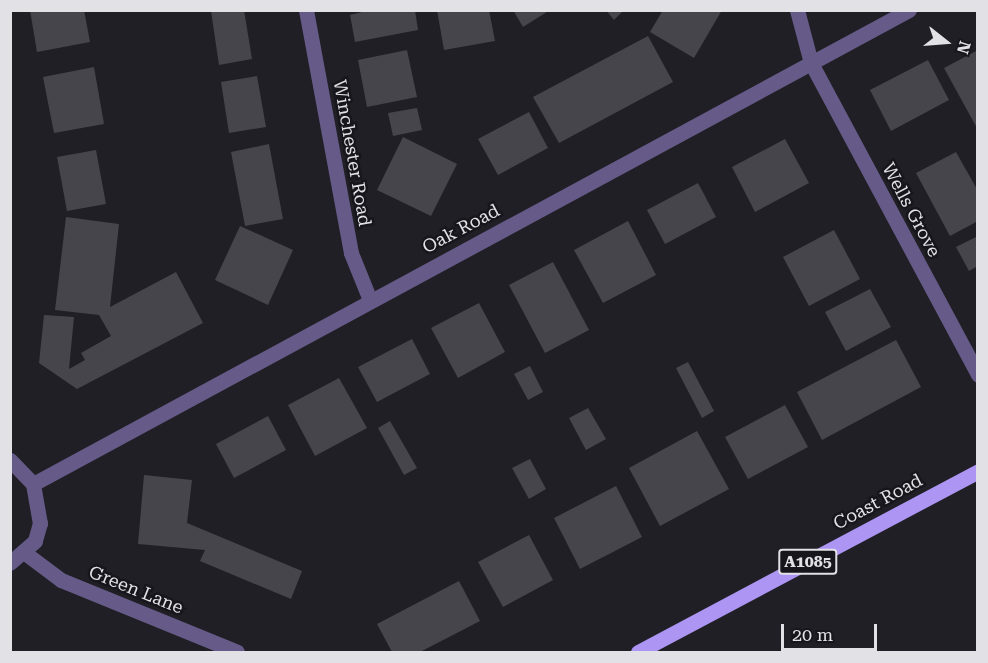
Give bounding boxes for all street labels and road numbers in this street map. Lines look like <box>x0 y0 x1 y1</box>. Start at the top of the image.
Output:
street label: Winchester Road <box>328 78 376 228</box>
street label: Wells Grove <box>877 159 945 261</box>
street label: Oak Road <box>419 200 503 258</box>
street label: Coast Road <box>830 470 926 534</box>
road number: A1085 <box>778 549 838 575</box>
street label: Green Lane <box>86 561 186 619</box>

